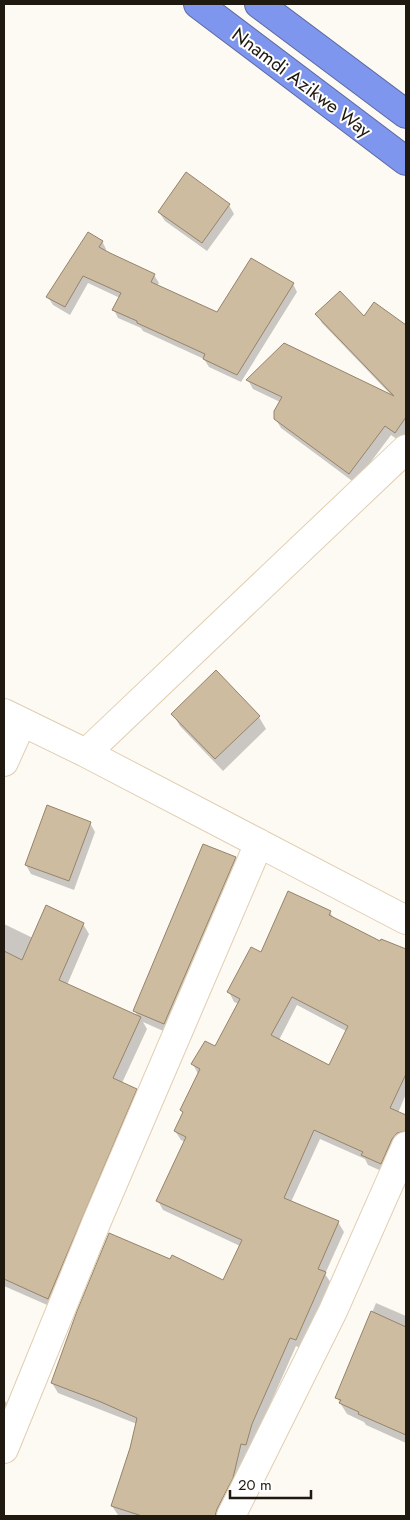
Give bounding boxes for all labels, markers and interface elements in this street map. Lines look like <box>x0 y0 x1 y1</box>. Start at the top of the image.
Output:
street label: Nnamdi Azikwe Way <box>226 21 378 144</box>
scale bar <box>230 1468 311 1500</box>
text: 20 m <box>238 1474 272 1496</box>

